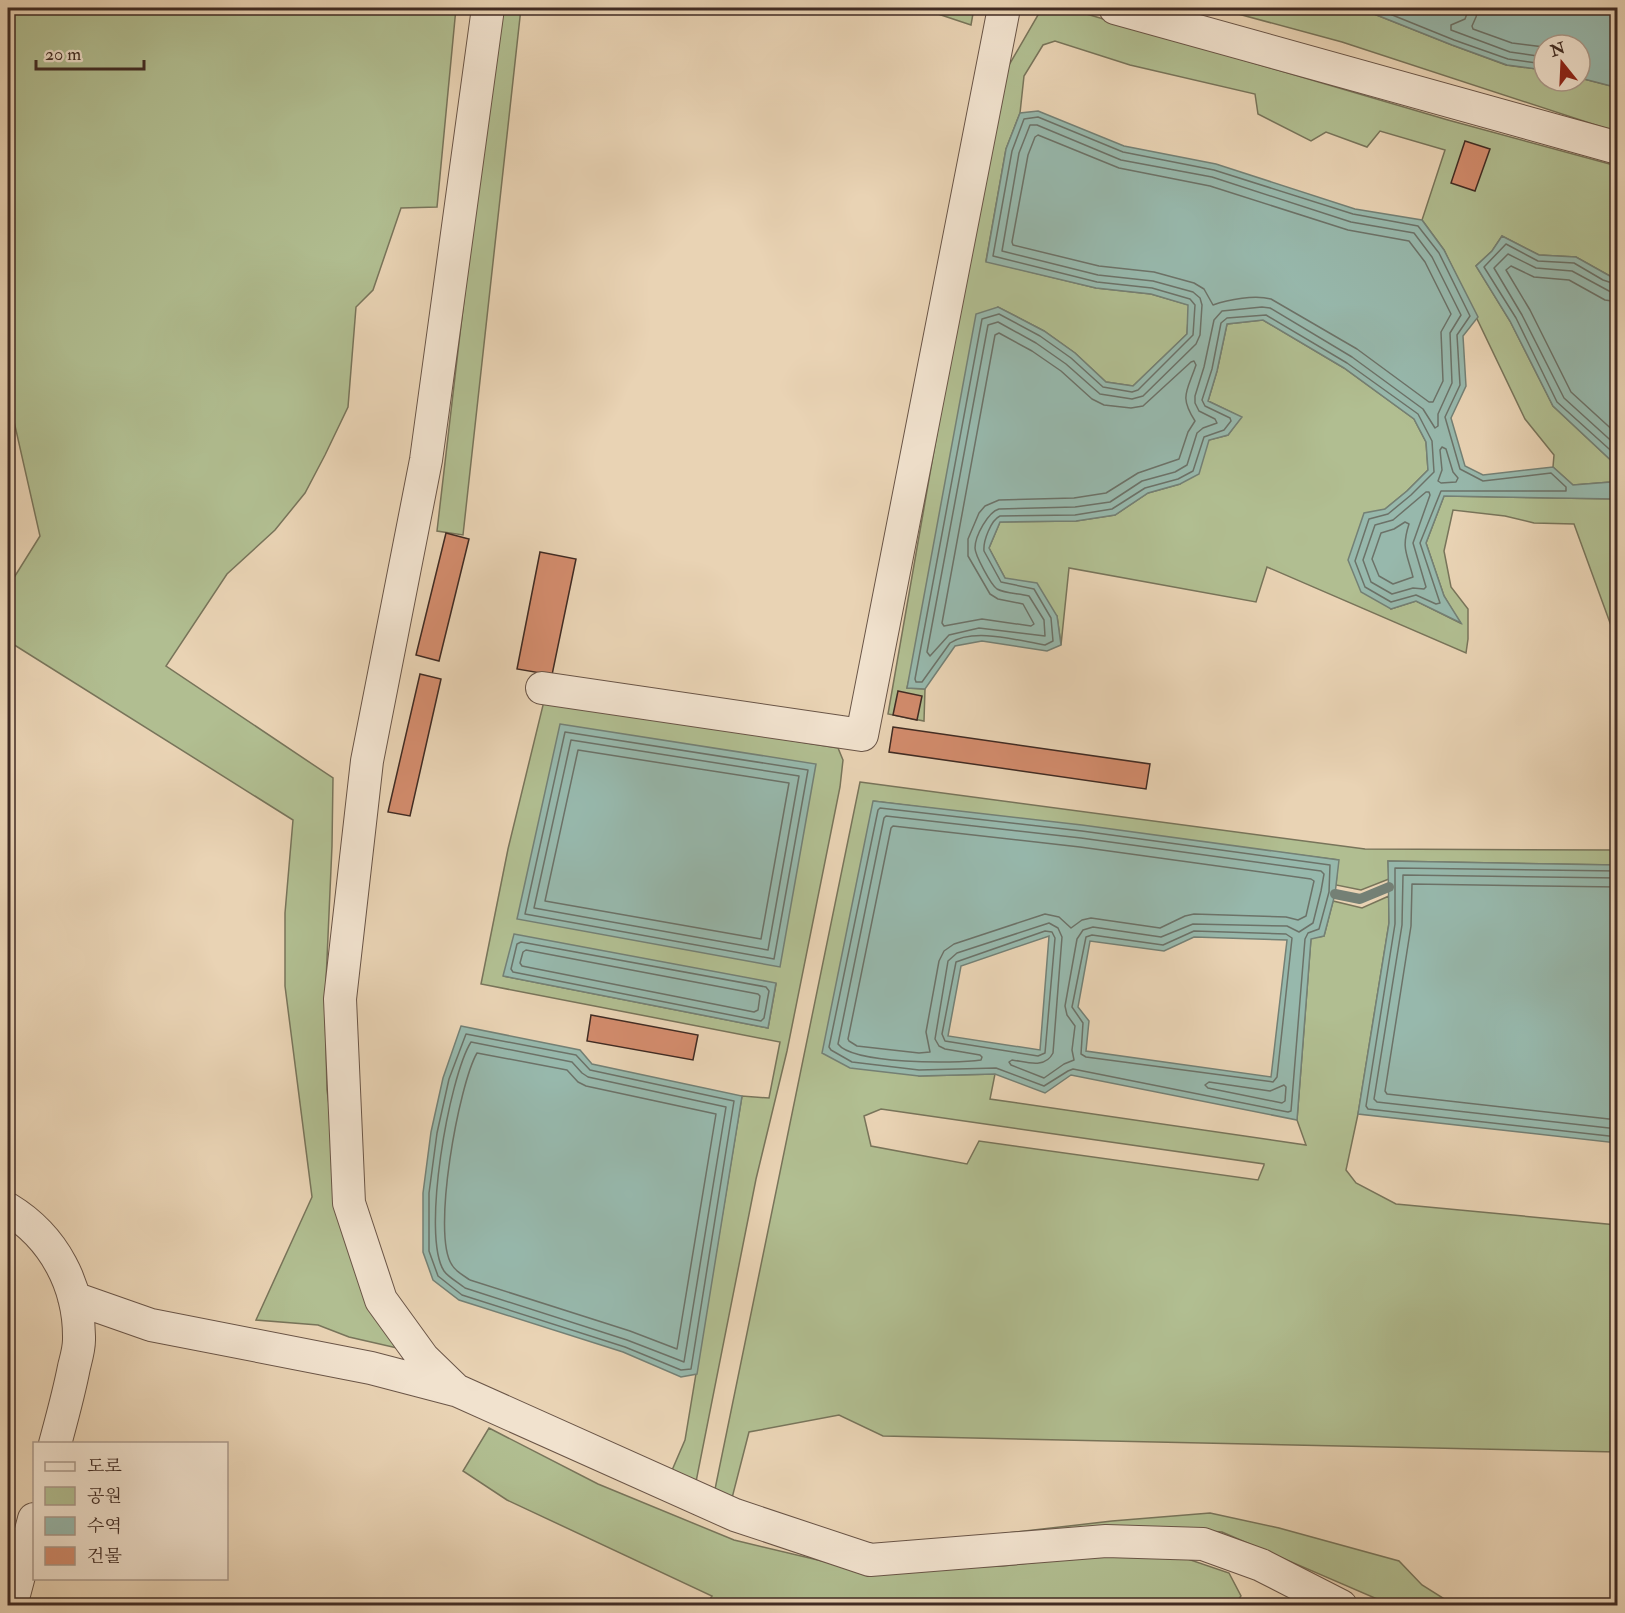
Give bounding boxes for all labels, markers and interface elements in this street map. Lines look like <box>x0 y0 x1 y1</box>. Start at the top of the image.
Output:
scale bar <box>36 33 144 71</box>
north arrow <box>1532 33 1592 93</box>
text: N <box>1547 38 1568 62</box>
text: 20 m <box>45 43 81 66</box>
legend <box>33 1442 228 1580</box>
text: 도로 <box>87 1455 122 1478</box>
text: 공원 <box>87 1485 122 1508</box>
text: 수역 <box>87 1515 122 1538</box>
text: 건물 <box>87 1545 122 1568</box>

